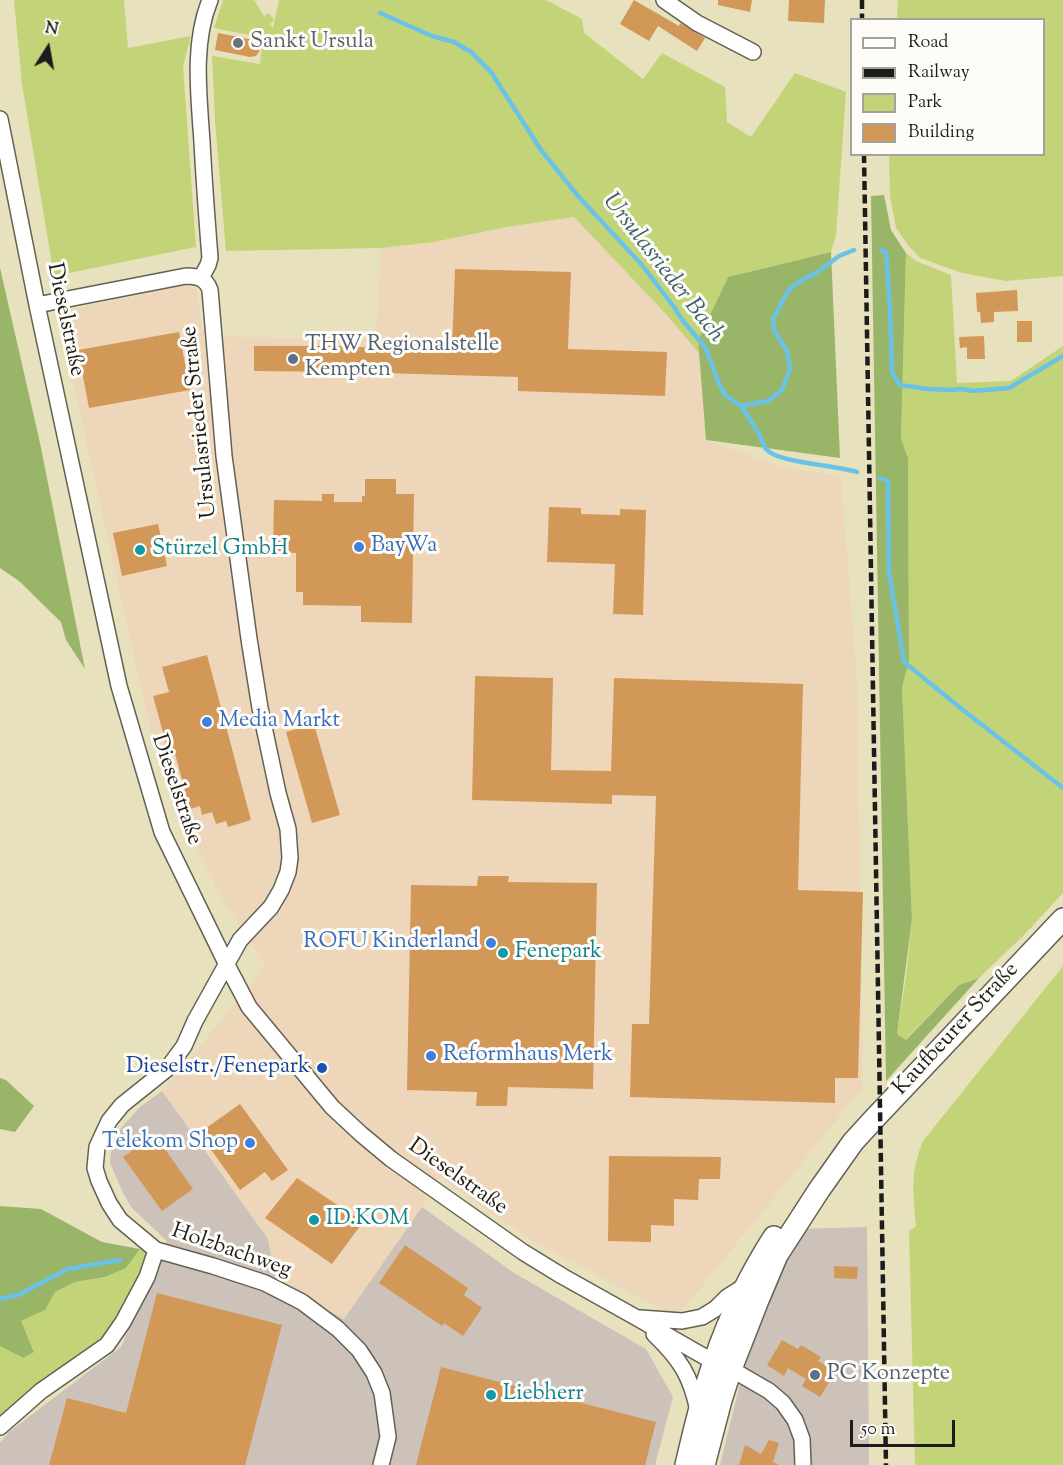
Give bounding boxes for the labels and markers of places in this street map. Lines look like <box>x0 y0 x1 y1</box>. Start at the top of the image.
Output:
place label: Sankt Ursula <box>250 30 374 56</box>
marker: Sankt Ursula <box>231 36 245 50</box>
place label: THW Regionalstelle Kempten <box>305 333 499 384</box>
marker: THW Regionalstelle Kempten <box>286 352 300 366</box>
place label: BayWa <box>371 534 437 560</box>
place label: Stürzel GmbH <box>152 537 288 563</box>
marker: BayWa <box>352 540 366 554</box>
marker: Stürzel GmbH <box>133 543 147 557</box>
place label: Media Markt <box>219 709 340 735</box>
marker: Media Markt <box>200 715 214 729</box>
place label: ROFU Kinderland <box>303 930 479 956</box>
marker: ROFU Kinderland <box>484 936 498 950</box>
place label: Fenepark <box>515 940 602 966</box>
marker: Fenepark <box>496 946 510 960</box>
place label: Reformhaus Merk <box>443 1043 613 1069</box>
marker: Reformhaus Merk <box>424 1049 438 1063</box>
place label: Dieselstr./Fenepark <box>126 1055 310 1081</box>
marker: Dieselstr./Fenepark <box>315 1061 329 1075</box>
place label: Telekom Shop <box>102 1130 238 1156</box>
marker: Telekom Shop <box>243 1136 257 1150</box>
place label: ID.KOM <box>326 1207 409 1233</box>
marker: ID.KOM <box>307 1213 321 1227</box>
place label: PC Konzepte <box>827 1362 950 1388</box>
marker: PC Konzepte <box>808 1368 822 1382</box>
place label: Liebherr <box>503 1382 584 1408</box>
marker: Liebherr <box>484 1388 498 1402</box>

